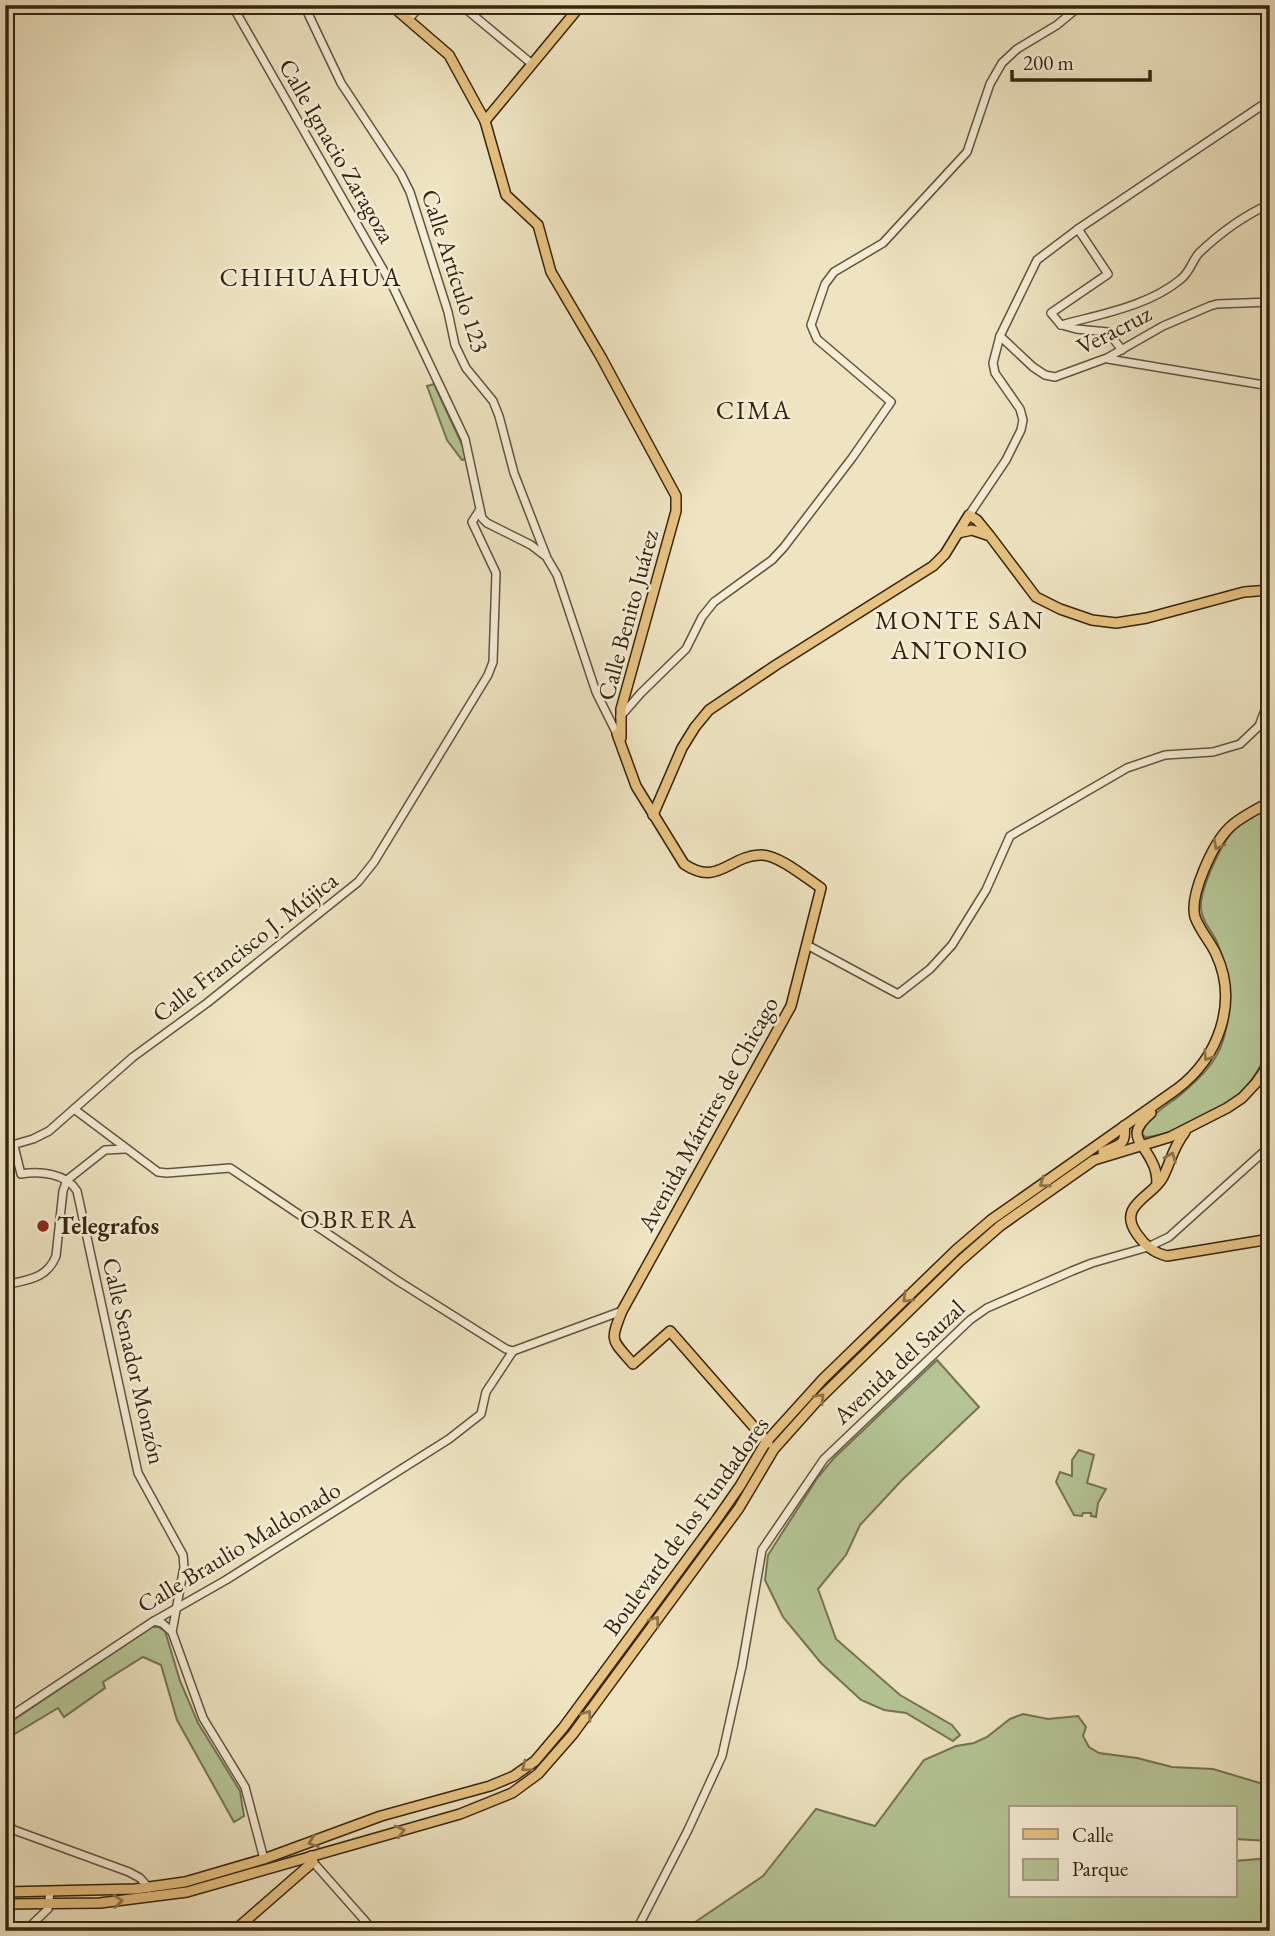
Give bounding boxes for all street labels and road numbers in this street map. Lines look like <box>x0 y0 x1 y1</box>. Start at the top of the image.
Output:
street label: Calle Ignacio Zaragoza <box>272 53 403 249</box>
street label: Calle Artículo 123 <box>415 185 496 356</box>
street label: Veracruz <box>1071 298 1156 361</box>
street label: Calle Benito Juárez <box>590 526 665 704</box>
street label: Calle Francisco J. Mújica <box>146 864 344 1029</box>
street label: Avenida Mártires de Chicago <box>629 991 785 1238</box>
street label: Calle Senador Monzón <box>96 1255 173 1468</box>
street label: Avenida del Sauzal <box>826 1292 971 1431</box>
street label: Boulevard de los Fundadores <box>596 1410 776 1641</box>
street label: Calle Braulio Maldonado <box>131 1474 346 1620</box>

